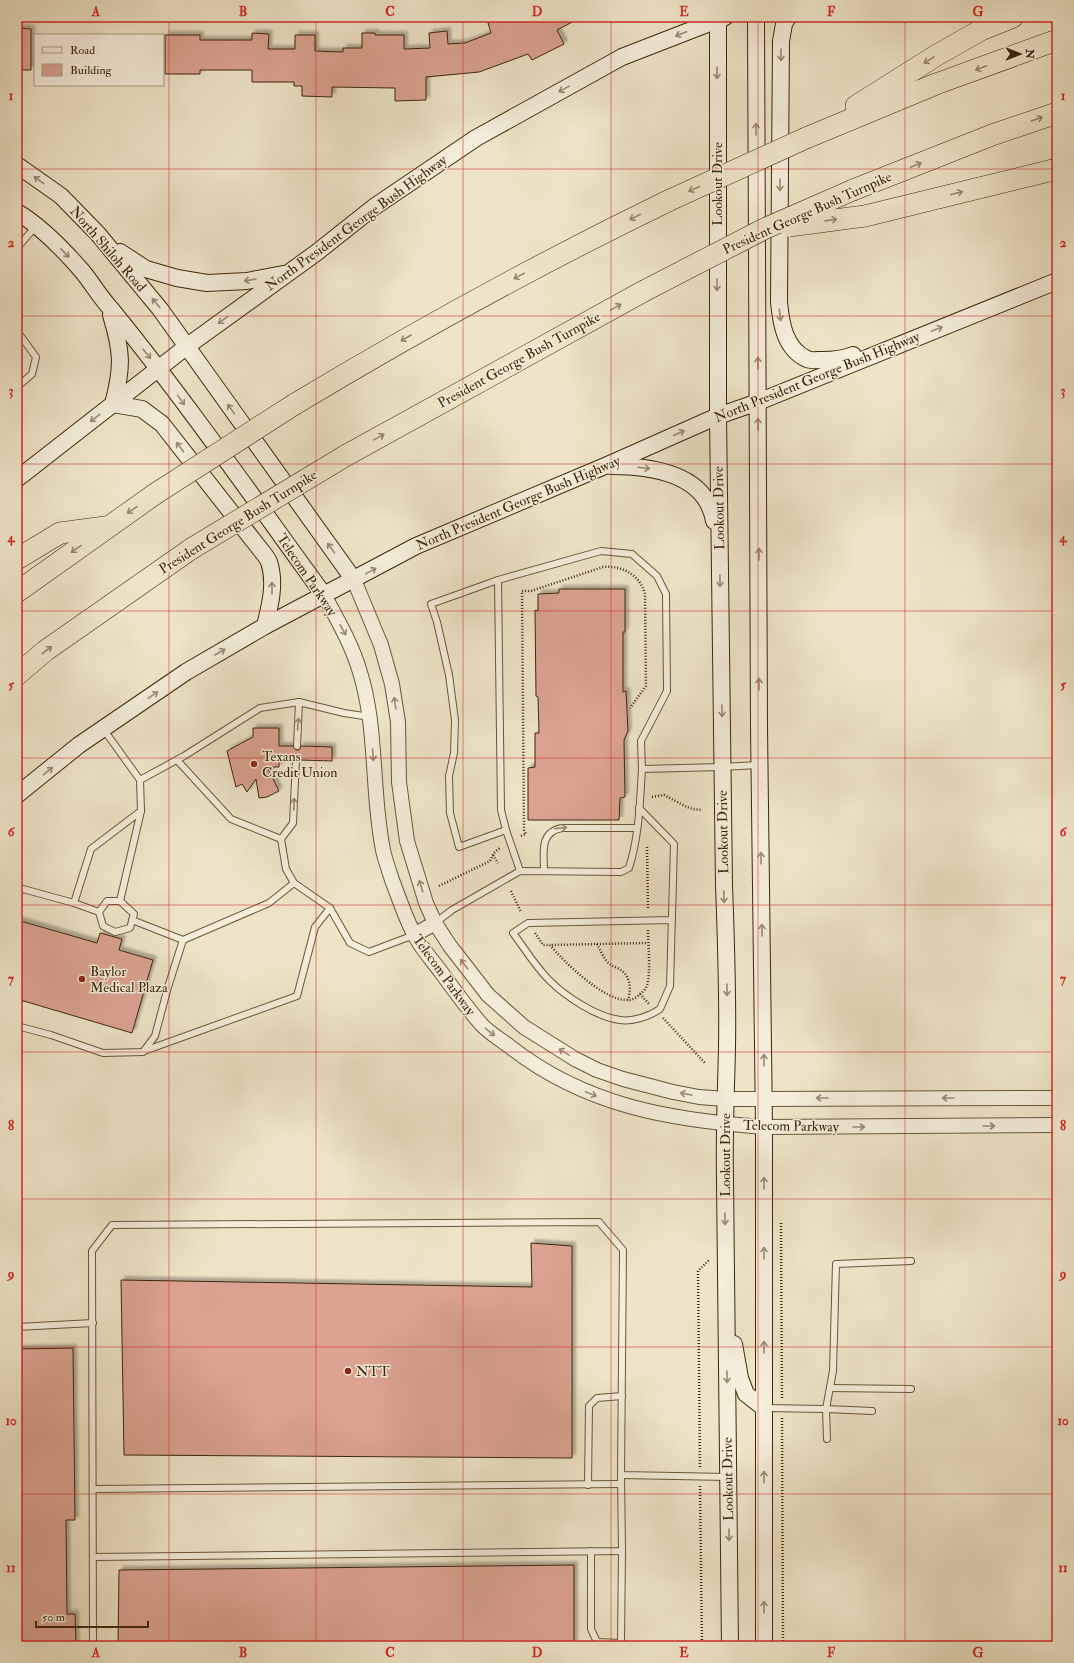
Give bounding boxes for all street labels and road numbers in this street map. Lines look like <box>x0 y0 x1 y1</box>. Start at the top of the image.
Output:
street label: Lookout Drive <box>709 142 726 226</box>
street label: North President George Bush Highway <box>262 151 451 295</box>
street label: President George Bush Turnpike <box>720 168 895 259</box>
street label: North Shiloh Road <box>66 203 150 295</box>
street label: President George Bush Turnpike <box>435 308 604 413</box>
street label: North President George Bush Highway <box>712 328 923 427</box>
street label: North President George Bush Highway <box>413 452 624 555</box>
street label: President George Bush Turnpike <box>156 466 321 579</box>
street label: Lookout Drive <box>710 466 728 550</box>
street label: Telecom Parkway <box>272 531 341 621</box>
street label: Lookout Drive <box>714 790 732 874</box>
street label: Telecom Parkway <box>408 931 480 1020</box>
street label: Lookout Drive <box>717 1113 734 1197</box>
street label: Telecom Parkway <box>743 1117 840 1136</box>
street label: Lookout Drive <box>719 1437 737 1521</box>

